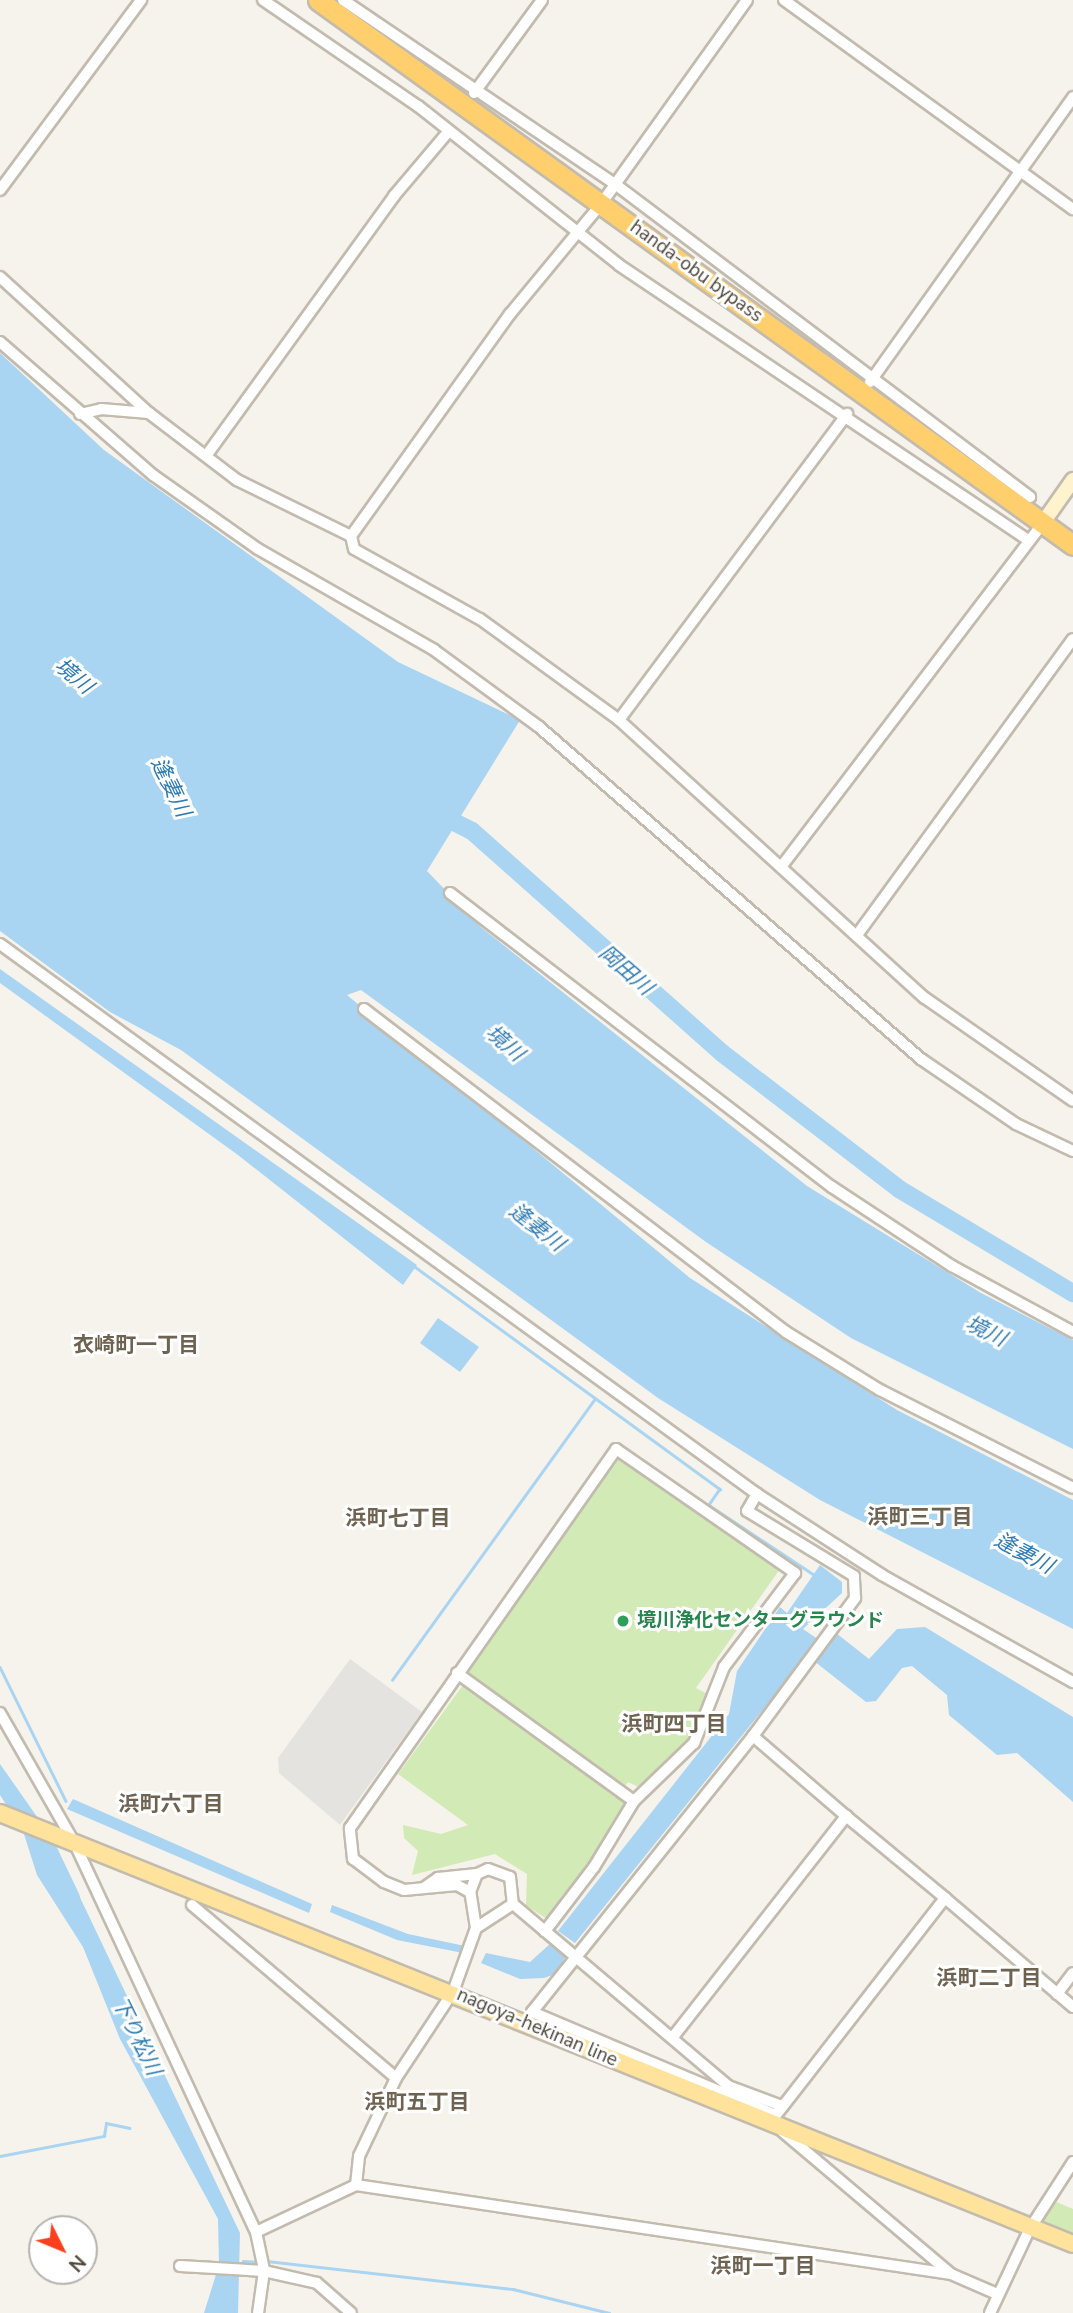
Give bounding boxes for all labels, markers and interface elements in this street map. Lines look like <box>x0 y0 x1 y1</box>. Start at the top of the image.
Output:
street label: handa-obu bypass <box>625 216 767 328</box>
water label: 境川 <box>50 653 98 699</box>
water label: 逢妻川 <box>146 753 196 821</box>
water label: 岡田川 <box>594 940 658 1000</box>
water label: 境川 <box>481 1020 529 1066</box>
water label: 逢妻川 <box>504 1198 570 1256</box>
water label: 境川 <box>962 1310 1010 1352</box>
district label: 衣崎町一丁目 <box>73 1332 199 1358</box>
district label: 浜町三丁目 <box>868 1504 972 1530</box>
district label: 浜町七丁目 <box>346 1505 450 1531</box>
water label: 逢妻川 <box>990 1527 1058 1579</box>
place label: 境川浄化センターグラウンド <box>637 1610 884 1632</box>
marker: 境川浄化センターグラウンド <box>615 1613 631 1629</box>
district label: 浜町四丁目 <box>622 1711 726 1737</box>
district label: 浜町六丁目 <box>119 1791 223 1817</box>
district label: 浜町二丁目 <box>937 1965 1041 1991</box>
street label: nagoya-hekinan line <box>453 1984 621 2072</box>
water label: 下り松川 <box>107 1993 167 2079</box>
district label: 浜町五丁目 <box>365 2089 469 2115</box>
north arrow <box>28 2215 98 2285</box>
text: N <box>63 2249 91 2277</box>
district label: 浜町一丁目 <box>711 2253 815 2279</box>

